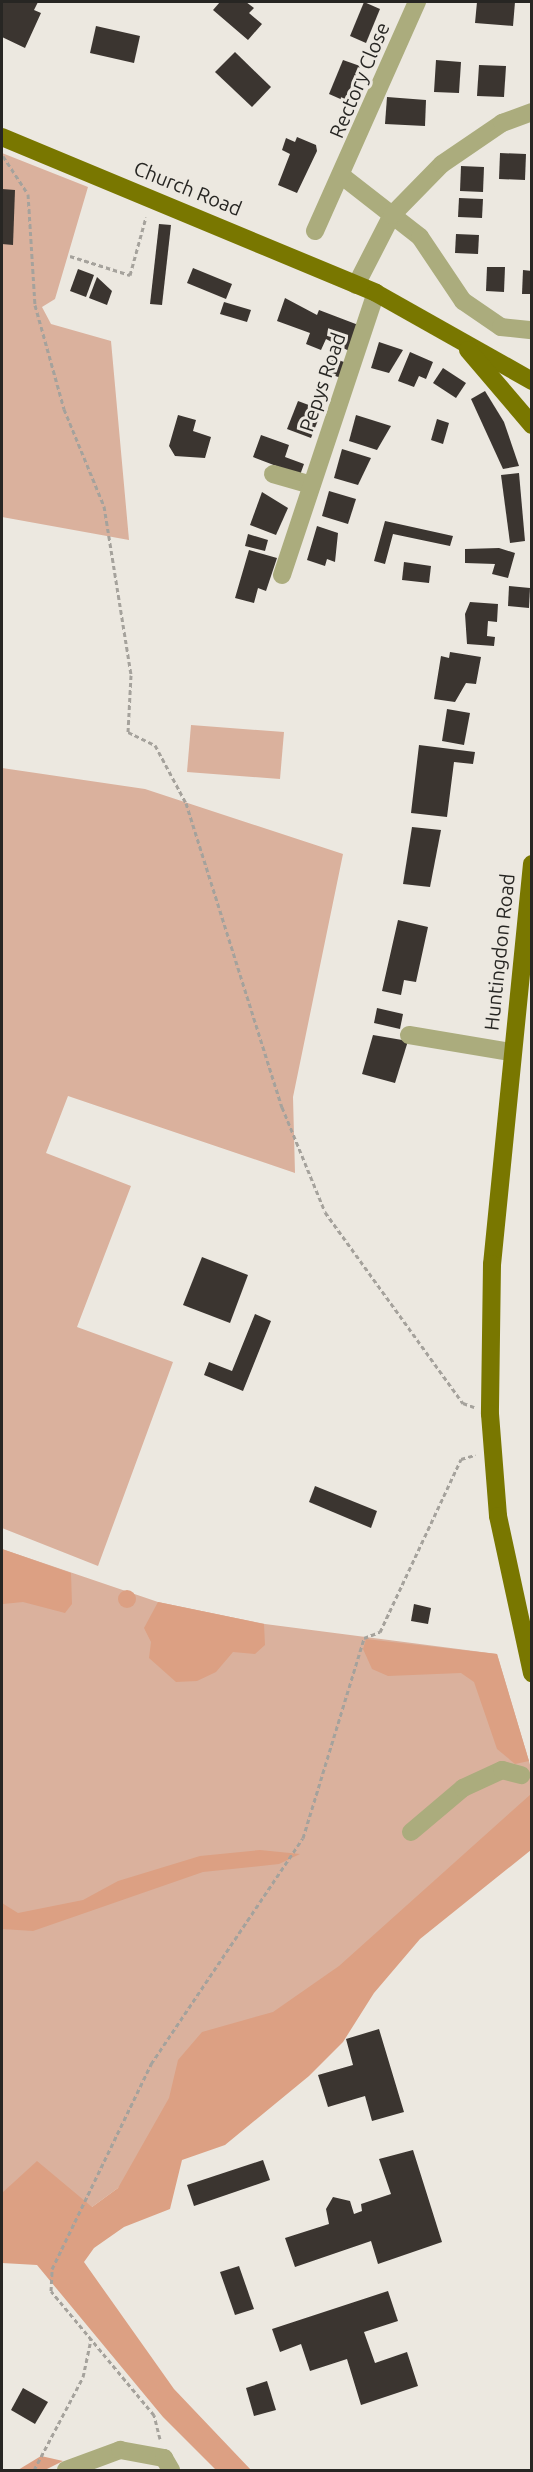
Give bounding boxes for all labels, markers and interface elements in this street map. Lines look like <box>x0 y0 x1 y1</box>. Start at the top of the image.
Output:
street label: Rectory Close <box>324 18 394 142</box>
street label: Church Road <box>131 156 245 220</box>
street label: Pepys Road <box>294 329 350 435</box>
street label: Huntingdon Road <box>479 872 519 1032</box>

